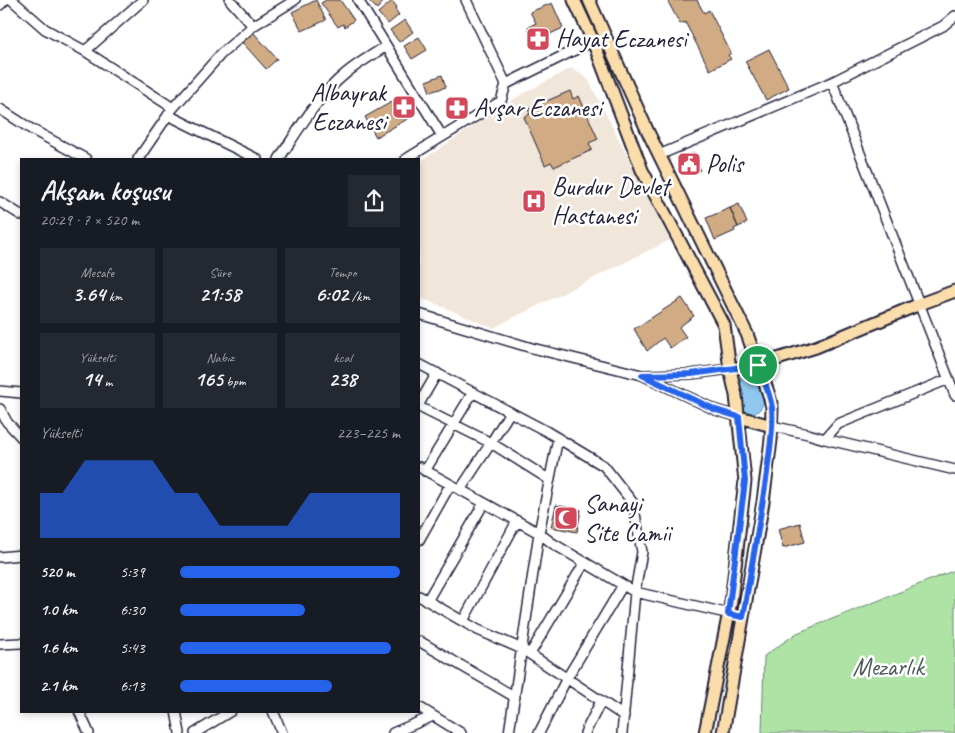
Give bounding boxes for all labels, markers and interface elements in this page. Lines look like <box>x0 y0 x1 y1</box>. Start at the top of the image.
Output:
place label: Hayat Eczanesi <box>556 23 690 55</box>
pharmacy icon: Hayat Eczanesi <box>525 26 551 52</box>
place label: Albayrak Eczanesi <box>311 77 389 138</box>
place label: Avşar Eczanesi <box>474 92 605 124</box>
pharmacy icon: Albayrak Eczanesi <box>391 94 417 120</box>
pharmacy icon: Avşar Eczanesi <box>444 95 470 121</box>
place label: Polis <box>706 148 746 180</box>
public building icon: Polis <box>676 151 702 177</box>
place label: Burdur Devlet Hastanesi <box>552 171 673 232</box>
text: Akşam koşusu <box>40 173 170 208</box>
button: share <box>348 175 400 227</box>
hospital icon: Burdur Devlet Hastanesi <box>521 188 547 214</box>
text: 20:29 · 7 × 520 m <box>40 210 139 230</box>
text: Mesafe <box>81 264 114 281</box>
text: Süre <box>209 264 231 281</box>
text: Tempo <box>329 264 357 281</box>
text: 3.64 <box>72 281 105 307</box>
text: 21:58 <box>199 281 241 307</box>
text: 6:02 <box>315 281 348 307</box>
text: km <box>105 288 122 305</box>
text: /km <box>348 288 370 305</box>
pin <box>737 344 779 386</box>
text: Yükselti <box>79 349 115 366</box>
text: Nabız <box>206 349 234 366</box>
text: kcal <box>333 349 352 366</box>
icon: arrive <box>744 351 772 379</box>
text: 14 <box>82 366 101 392</box>
text: 165 <box>194 366 223 392</box>
text: 238 <box>328 366 357 392</box>
text: m <box>101 373 112 390</box>
text: bpm <box>223 373 246 390</box>
text: Yükselti <box>40 423 81 443</box>
text: 223–225 m <box>337 423 400 443</box>
place label: Sanayi Site Camii <box>584 488 674 549</box>
mosque icon: Sanayi Site Camii <box>553 505 579 531</box>
text: 520 m <box>40 562 74 582</box>
text: 5:39 <box>120 562 145 582</box>
text: 1.0 km <box>40 600 77 620</box>
text: 6:30 <box>120 600 145 620</box>
text: 1.6 km <box>40 638 78 658</box>
text: 5:43 <box>120 638 145 658</box>
park label: Mezarlık <box>852 651 925 683</box>
text: 2.1 km <box>40 676 77 696</box>
text: 6:13 <box>120 676 145 696</box>

